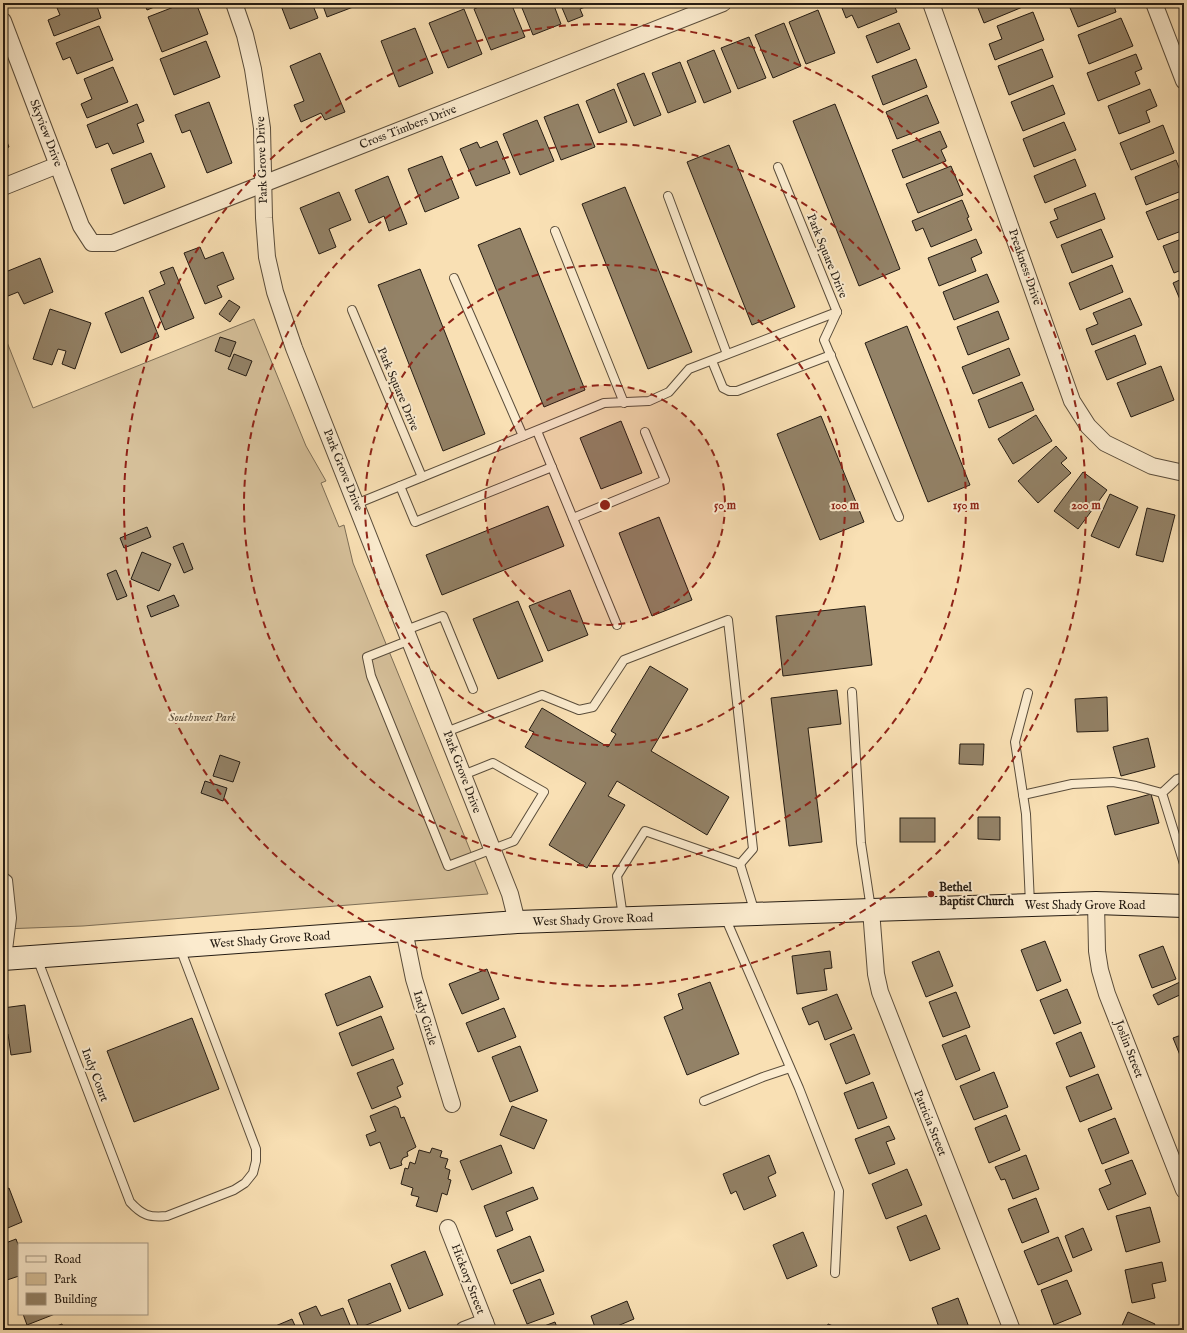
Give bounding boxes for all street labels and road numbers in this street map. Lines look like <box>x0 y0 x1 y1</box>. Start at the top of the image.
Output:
street label: Skyview Drive <box>26 97 66 169</box>
street label: Cross Timbers Drive <box>357 101 459 152</box>
street label: Park Grove Drive <box>253 116 271 204</box>
street label: Park Square Drive <box>802 212 851 301</box>
street label: Preakness Drive <box>1005 227 1045 307</box>
street label: Park Square Drive <box>373 345 423 434</box>
street label: Park Grove Drive <box>320 427 366 514</box>
street label: Park Grove Drive <box>439 729 485 816</box>
street label: West Shady Grove Road <box>1025 898 1146 913</box>
street label: West Shady Grove Road <box>532 910 654 930</box>
street label: West Shady Grove Road <box>209 928 331 952</box>
street label: Indy Circle <box>410 989 441 1048</box>
street label: Joslin Street <box>1109 1016 1147 1080</box>
street label: Indy Court <box>78 1046 112 1104</box>
street label: Patricia Street <box>910 1088 950 1158</box>
street label: Hickory Street <box>448 1242 488 1316</box>

